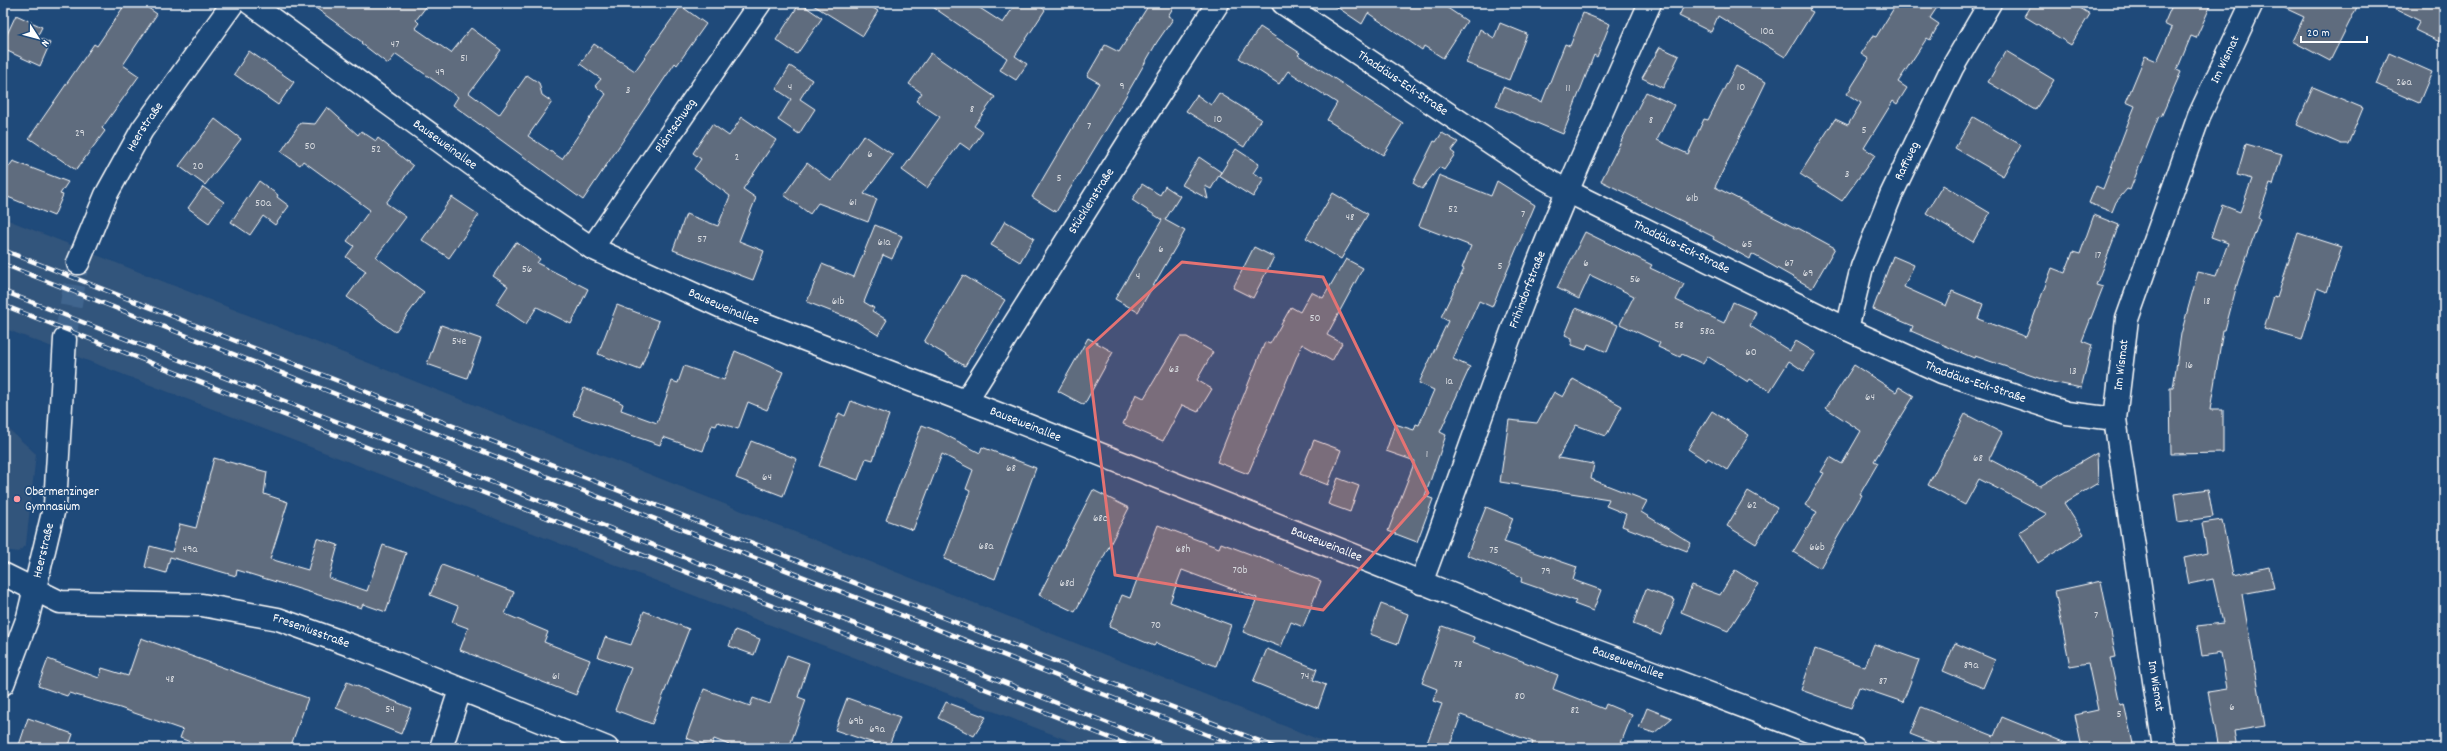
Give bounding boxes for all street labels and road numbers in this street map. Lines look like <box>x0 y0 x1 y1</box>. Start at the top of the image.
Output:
street label: Im Wismat <box>2206 32 2245 87</box>
street label: Thaddäus-Eck-Straße <box>1353 46 1452 121</box>
street label: Pläntschweg <box>650 94 701 157</box>
street label: Heerstraße <box>122 98 169 156</box>
street label: Bauseweinallee <box>409 115 481 175</box>
street label: Raffweg <box>1890 138 1925 184</box>
street label: Stücklenstraße <box>1064 164 1120 238</box>
street label: Thaddäus-Eck-Straße <box>1630 215 1733 279</box>
street label: Frihindorfstraße <box>1504 248 1551 331</box>
street label: Bauseweinallee <box>685 283 762 331</box>
street label: Im Wismat <box>2109 338 2134 392</box>
street label: Thaddäus-Eck-Straße <box>1922 356 2029 408</box>
street label: Bauseweinallee <box>987 402 1064 447</box>
street label: Heerstraße <box>28 521 60 580</box>
street label: Bauseweinallee <box>1288 522 1365 567</box>
street label: Freseniusstraße <box>271 609 352 654</box>
street label: Bauseweinallee <box>1589 641 1667 685</box>
street label: Im Wismat <box>2142 659 2168 713</box>

